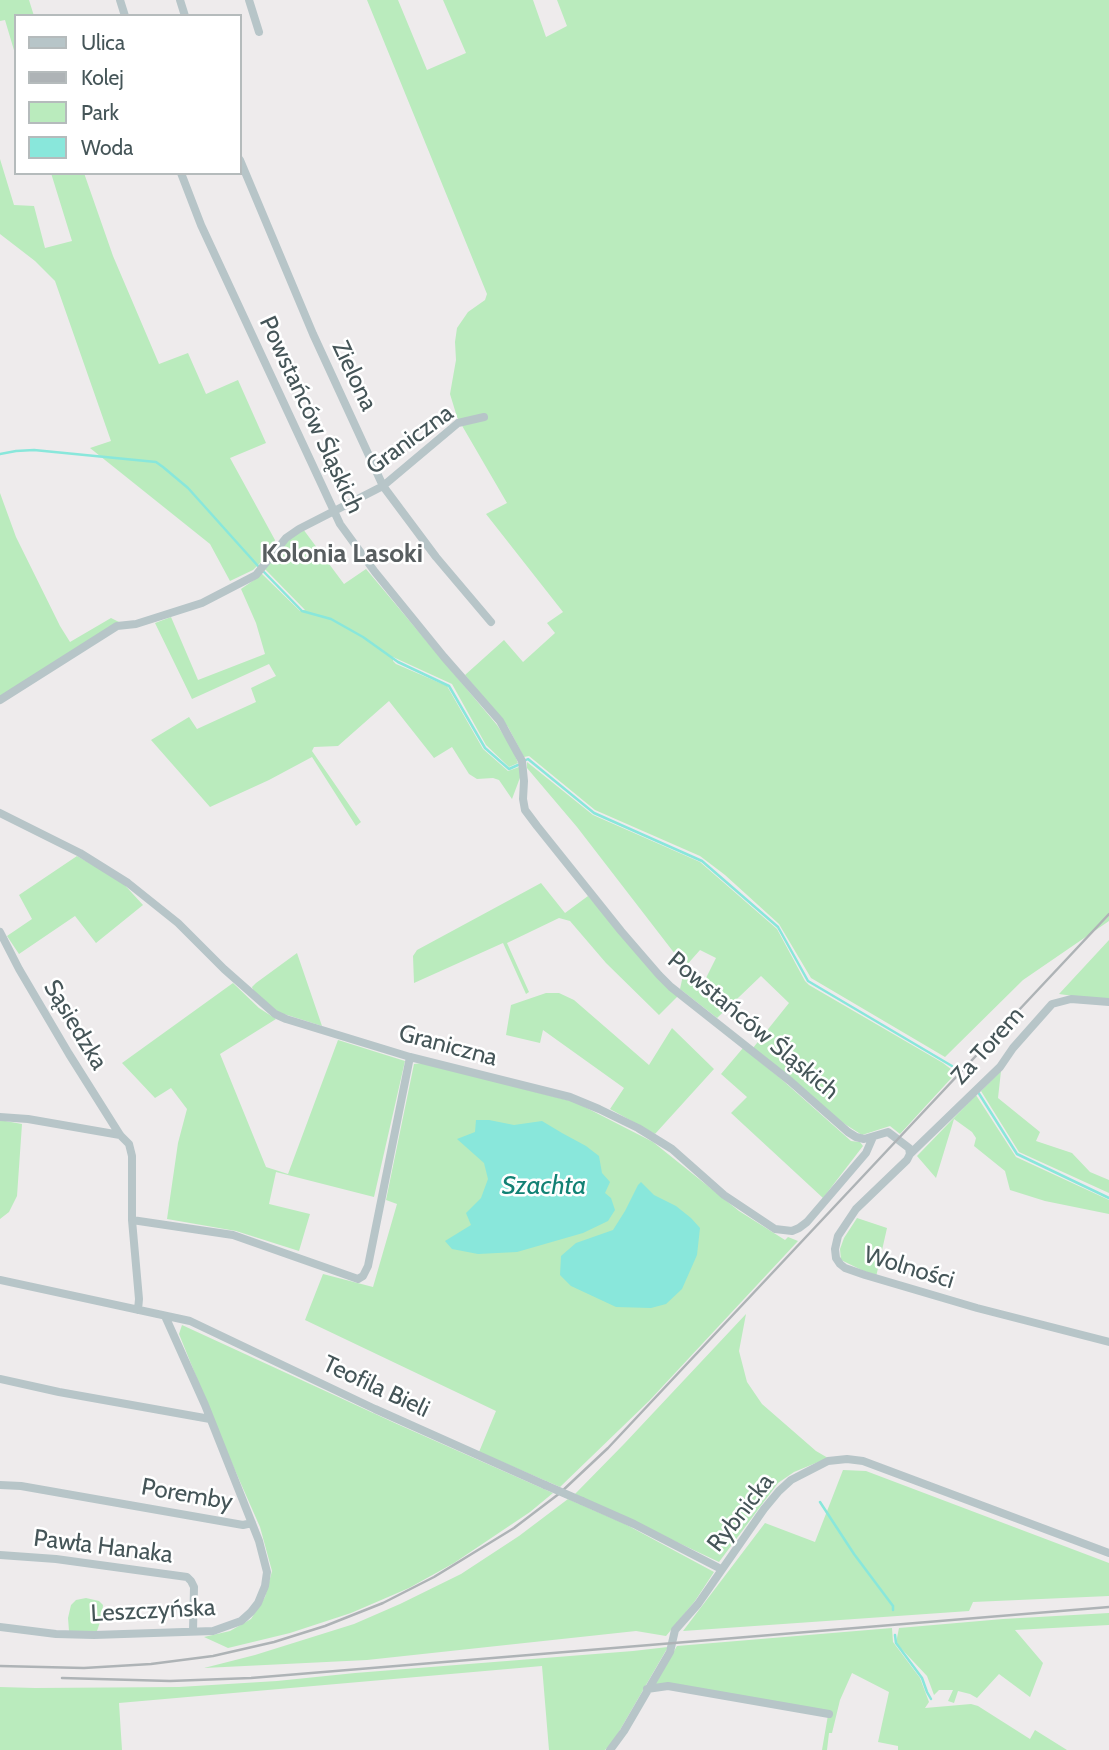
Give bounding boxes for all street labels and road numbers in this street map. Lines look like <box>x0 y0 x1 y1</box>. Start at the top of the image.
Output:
street label: Powstańców Śląskich <box>253 312 369 518</box>
street label: Zielona <box>325 336 383 416</box>
street label: Graniczna <box>361 399 459 481</box>
street label: Powstańców Śląskich <box>662 946 844 1106</box>
street label: Sąsiedzka <box>37 975 113 1075</box>
street label: Za Torem <box>946 1001 1030 1091</box>
street label: Graniczna <box>396 1019 500 1073</box>
street label: Wolności <box>860 1241 958 1295</box>
street label: Teofila Bieli <box>318 1350 434 1424</box>
street label: Rybnicka <box>702 1468 780 1558</box>
street label: Poremby <box>139 1473 235 1517</box>
street label: Pawła Hanaka <box>32 1524 174 1570</box>
street label: Leszczyńska <box>90 1593 216 1629</box>

